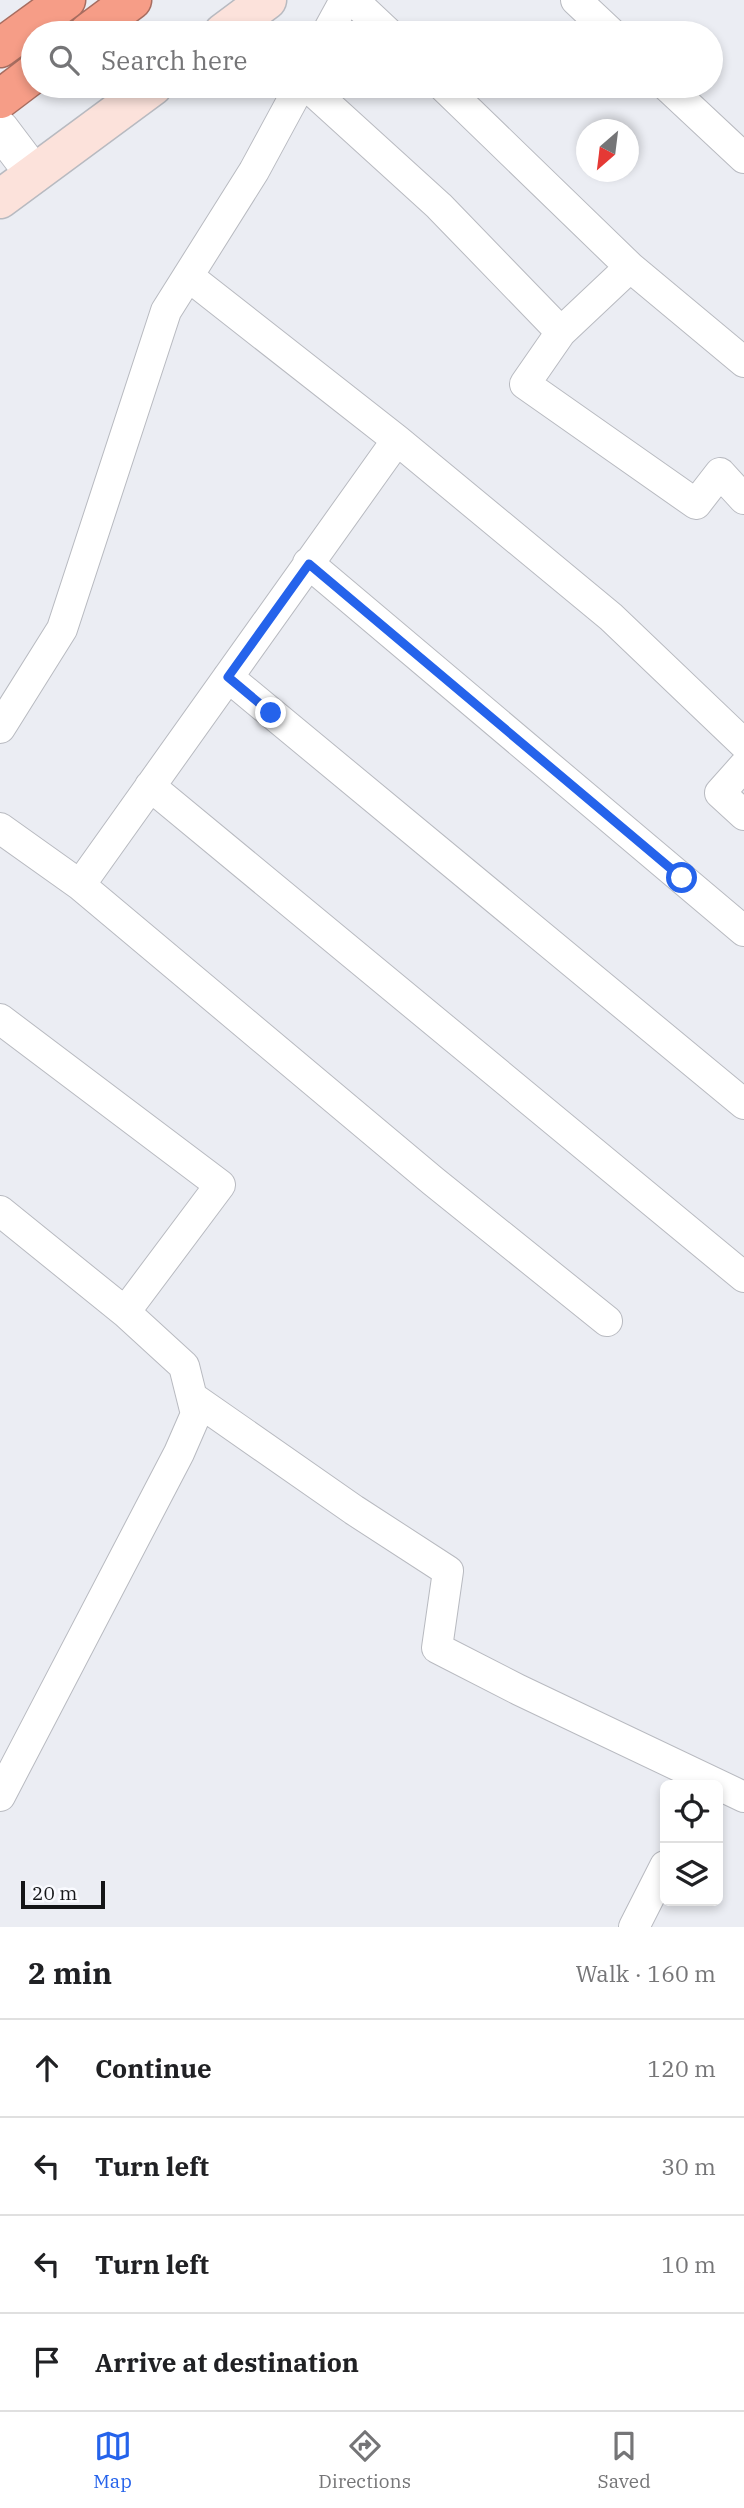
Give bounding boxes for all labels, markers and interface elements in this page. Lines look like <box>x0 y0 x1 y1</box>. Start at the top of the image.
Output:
search box <box>21 21 723 98</box>
icon: search <box>45 41 83 79</box>
text: Search here <box>101 43 247 77</box>
north arrow <box>576 119 639 182</box>
route end <box>255 697 286 728</box>
route start <box>666 862 697 893</box>
map controls <box>660 1780 723 1906</box>
button: locate <box>660 1780 723 1843</box>
button: layers <box>660 1843 723 1906</box>
scale bar <box>21 1878 105 1910</box>
text: 20 m <box>32 1881 77 1905</box>
text: 2 min <box>28 1953 112 1992</box>
text: Walk · 160 m <box>575 1958 716 1988</box>
icon: ahead <box>28 2049 66 2087</box>
text: Continue <box>95 2051 212 2085</box>
text: 120 m <box>647 2053 716 2083</box>
icon: left <box>28 2147 66 2185</box>
text: Turn left <box>95 2149 209 2183</box>
text: 30 m <box>661 2151 716 2181</box>
icon: left <box>28 2245 66 2283</box>
text: Turn left <box>95 2247 209 2281</box>
text: 10 m <box>661 2249 716 2279</box>
icon: arrive <box>28 2343 66 2381</box>
text: Arrive at destination <box>95 2345 359 2379</box>
tab: Map <box>93 2427 132 2493</box>
tab: Directions <box>318 2427 411 2493</box>
tab: Saved <box>598 2427 651 2493</box>

